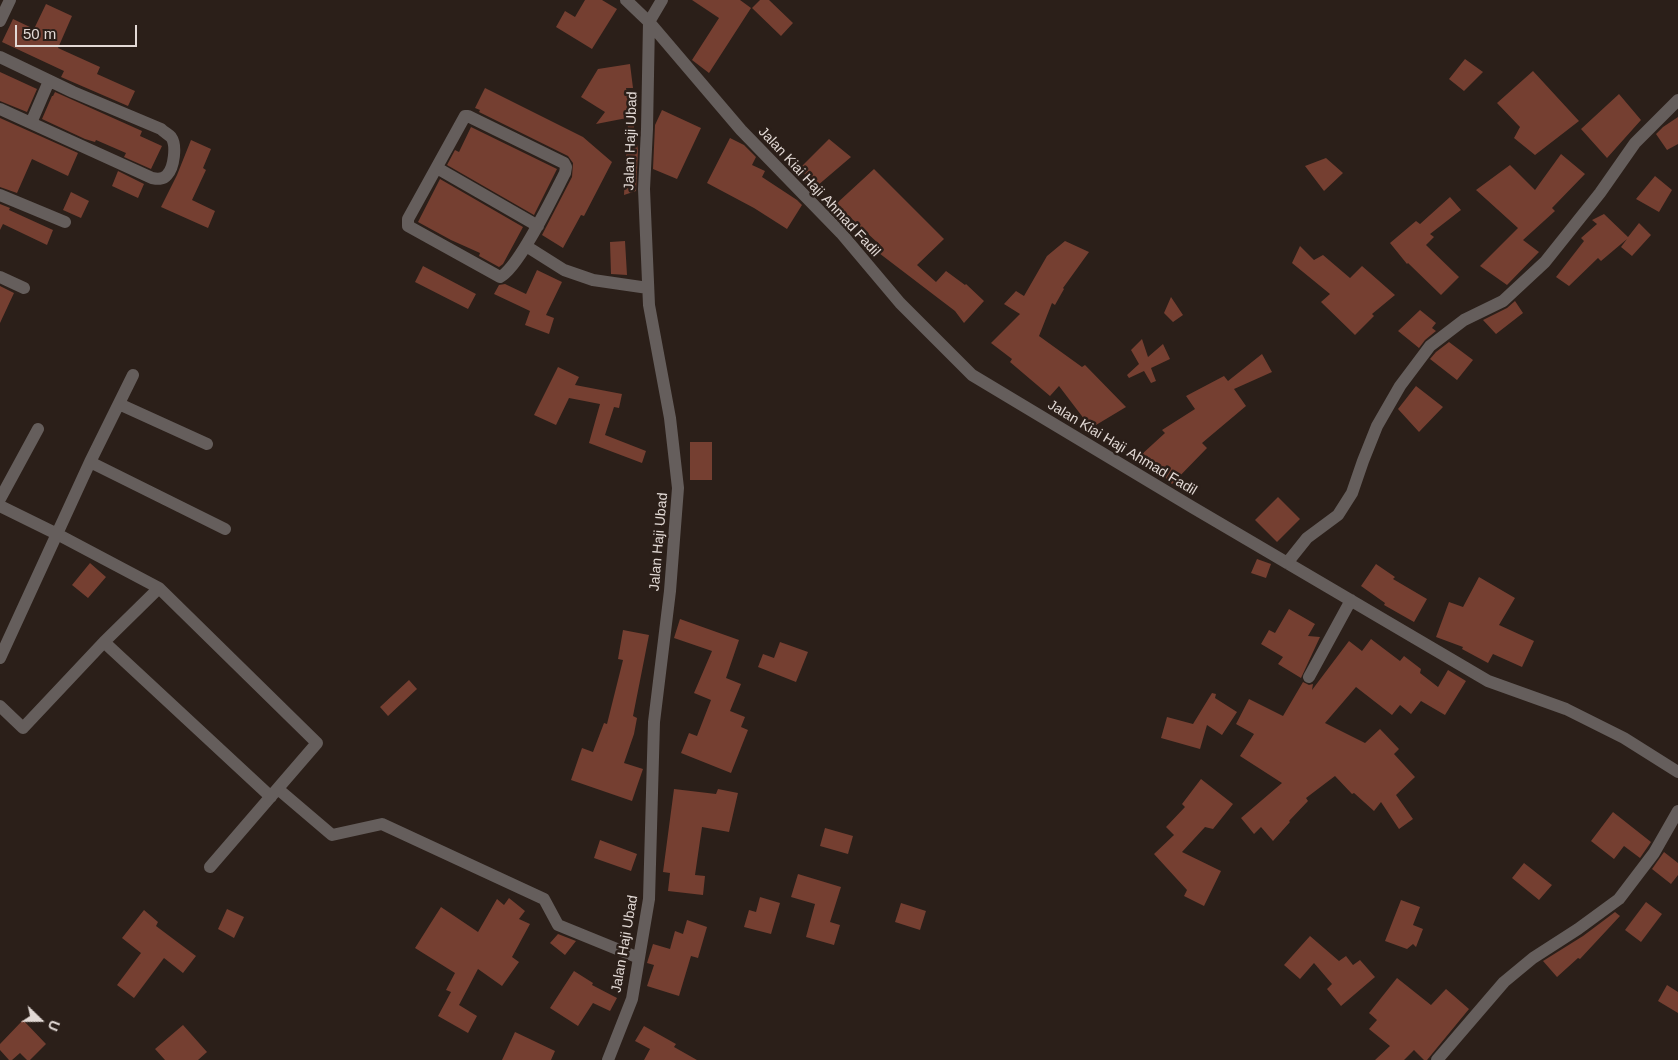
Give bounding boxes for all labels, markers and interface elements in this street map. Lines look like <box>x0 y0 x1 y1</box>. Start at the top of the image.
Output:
scale bar <box>18 15 140 47</box>
text: 50 m <box>23 25 56 42</box>
street label: Jalan Haji Ubad <box>621 91 641 191</box>
street label: Jalan Kiai Haji Ahmad Fadil <box>754 124 884 260</box>
street label: Jalan Kiai Haji Ahmad Fadil <box>1044 397 1200 499</box>
street label: Jalan Haji Ubad <box>646 492 672 592</box>
street label: Jalan Haji Ubad <box>608 894 642 994</box>
north arrow <box>15 995 65 1045</box>
text: U <box>45 1018 63 1033</box>

